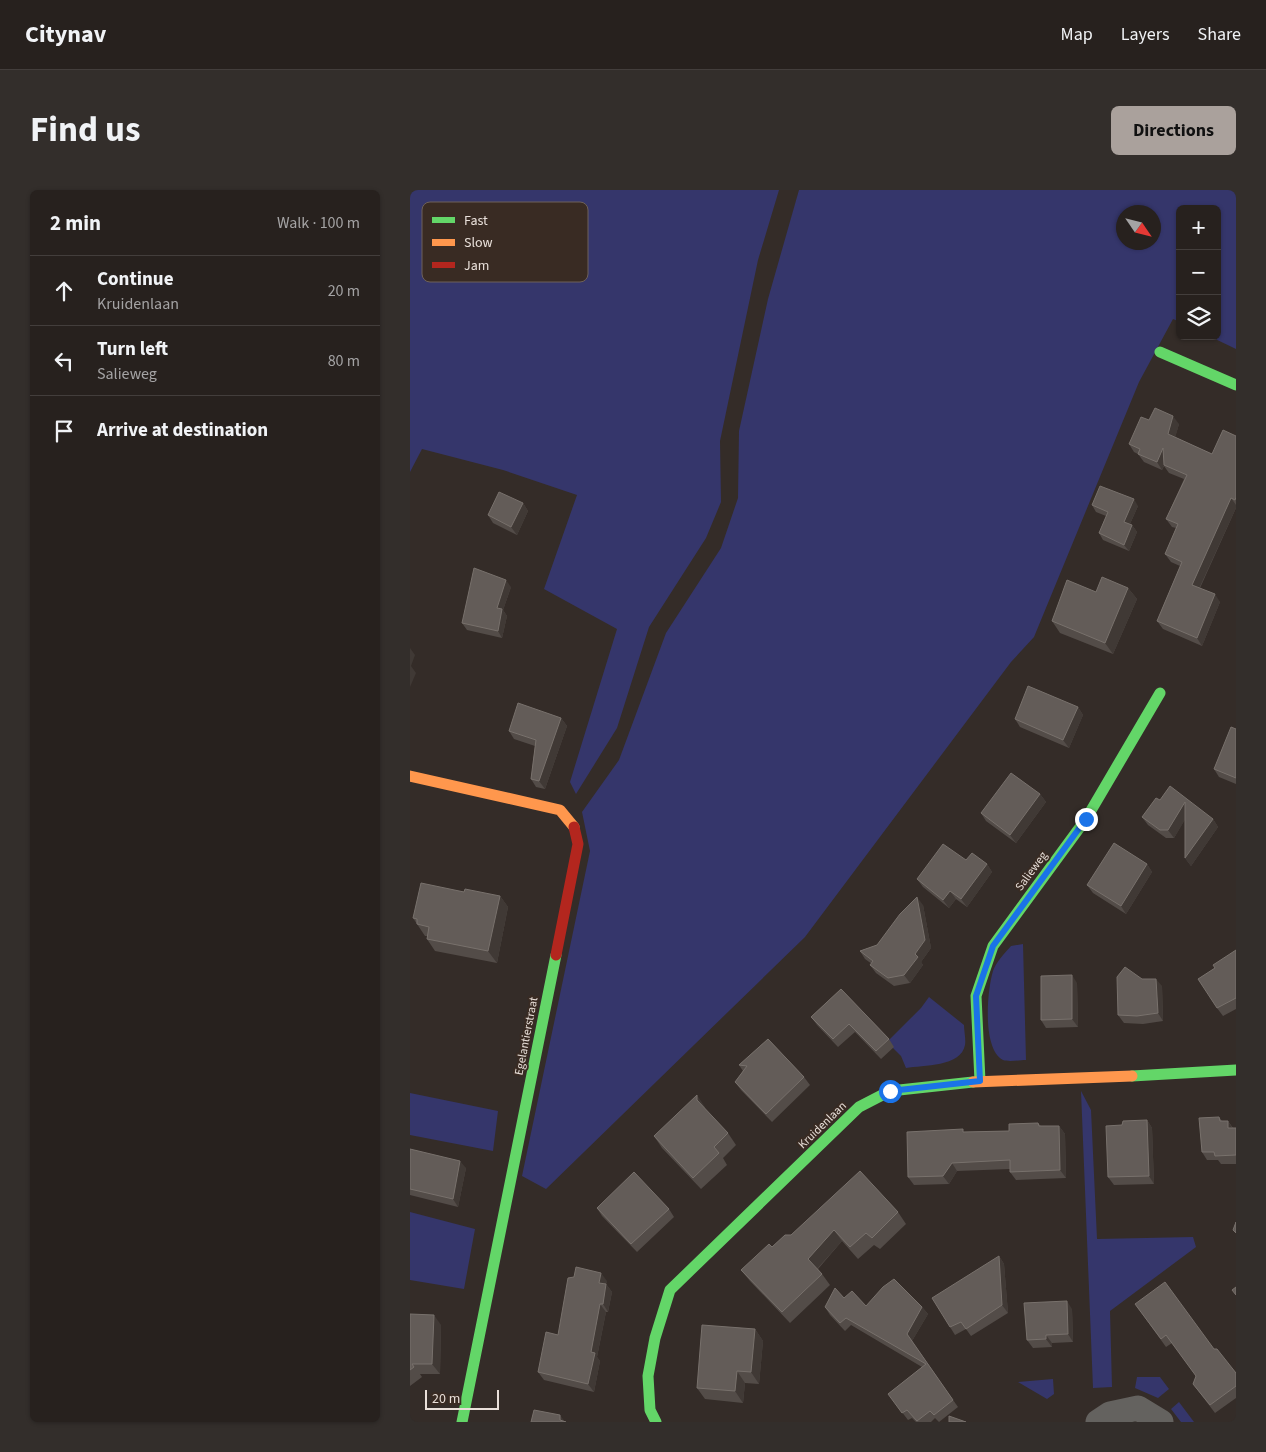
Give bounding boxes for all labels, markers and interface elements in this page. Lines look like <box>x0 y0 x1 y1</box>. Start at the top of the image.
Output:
text: Citynav <box>25 17 106 52</box>
text: Map <box>1061 22 1093 47</box>
text: Layers <box>1121 22 1170 47</box>
text: Share <box>1198 22 1241 47</box>
text: Find us <box>30 105 140 155</box>
button: Directions <box>1111 106 1236 155</box>
legend <box>422 202 588 282</box>
north arrow <box>1116 205 1161 250</box>
map controls <box>1176 205 1221 340</box>
button: + <box>1176 205 1221 250</box>
text: 2 min <box>50 208 101 238</box>
text: Fast <box>464 211 488 231</box>
text: Walk · 100 m <box>277 212 360 234</box>
text: Slow <box>464 233 493 253</box>
button: − <box>1176 250 1221 295</box>
text: Jam <box>464 256 489 276</box>
text: Continue <box>97 266 174 293</box>
icon: ahead <box>50 277 78 305</box>
text: 20 m <box>328 280 360 302</box>
text: Kruidenlaan <box>97 293 179 315</box>
button: layers <box>1176 295 1221 340</box>
text: Turn left <box>97 336 168 363</box>
icon: left <box>50 347 78 375</box>
text: 80 m <box>328 350 360 372</box>
text: Salieweg <box>97 363 157 385</box>
icon: arrive <box>50 417 78 445</box>
text: Arrive at destination <box>97 417 268 444</box>
route end <box>1075 808 1098 831</box>
street label: Salieweg <box>1011 848 1051 894</box>
street label: Egelantierstraat <box>511 995 542 1077</box>
route start <box>879 1080 902 1103</box>
street label: Kruidenlaan <box>794 1098 850 1153</box>
scale bar <box>425 1387 499 1410</box>
text: 20 m <box>432 1389 460 1409</box>

